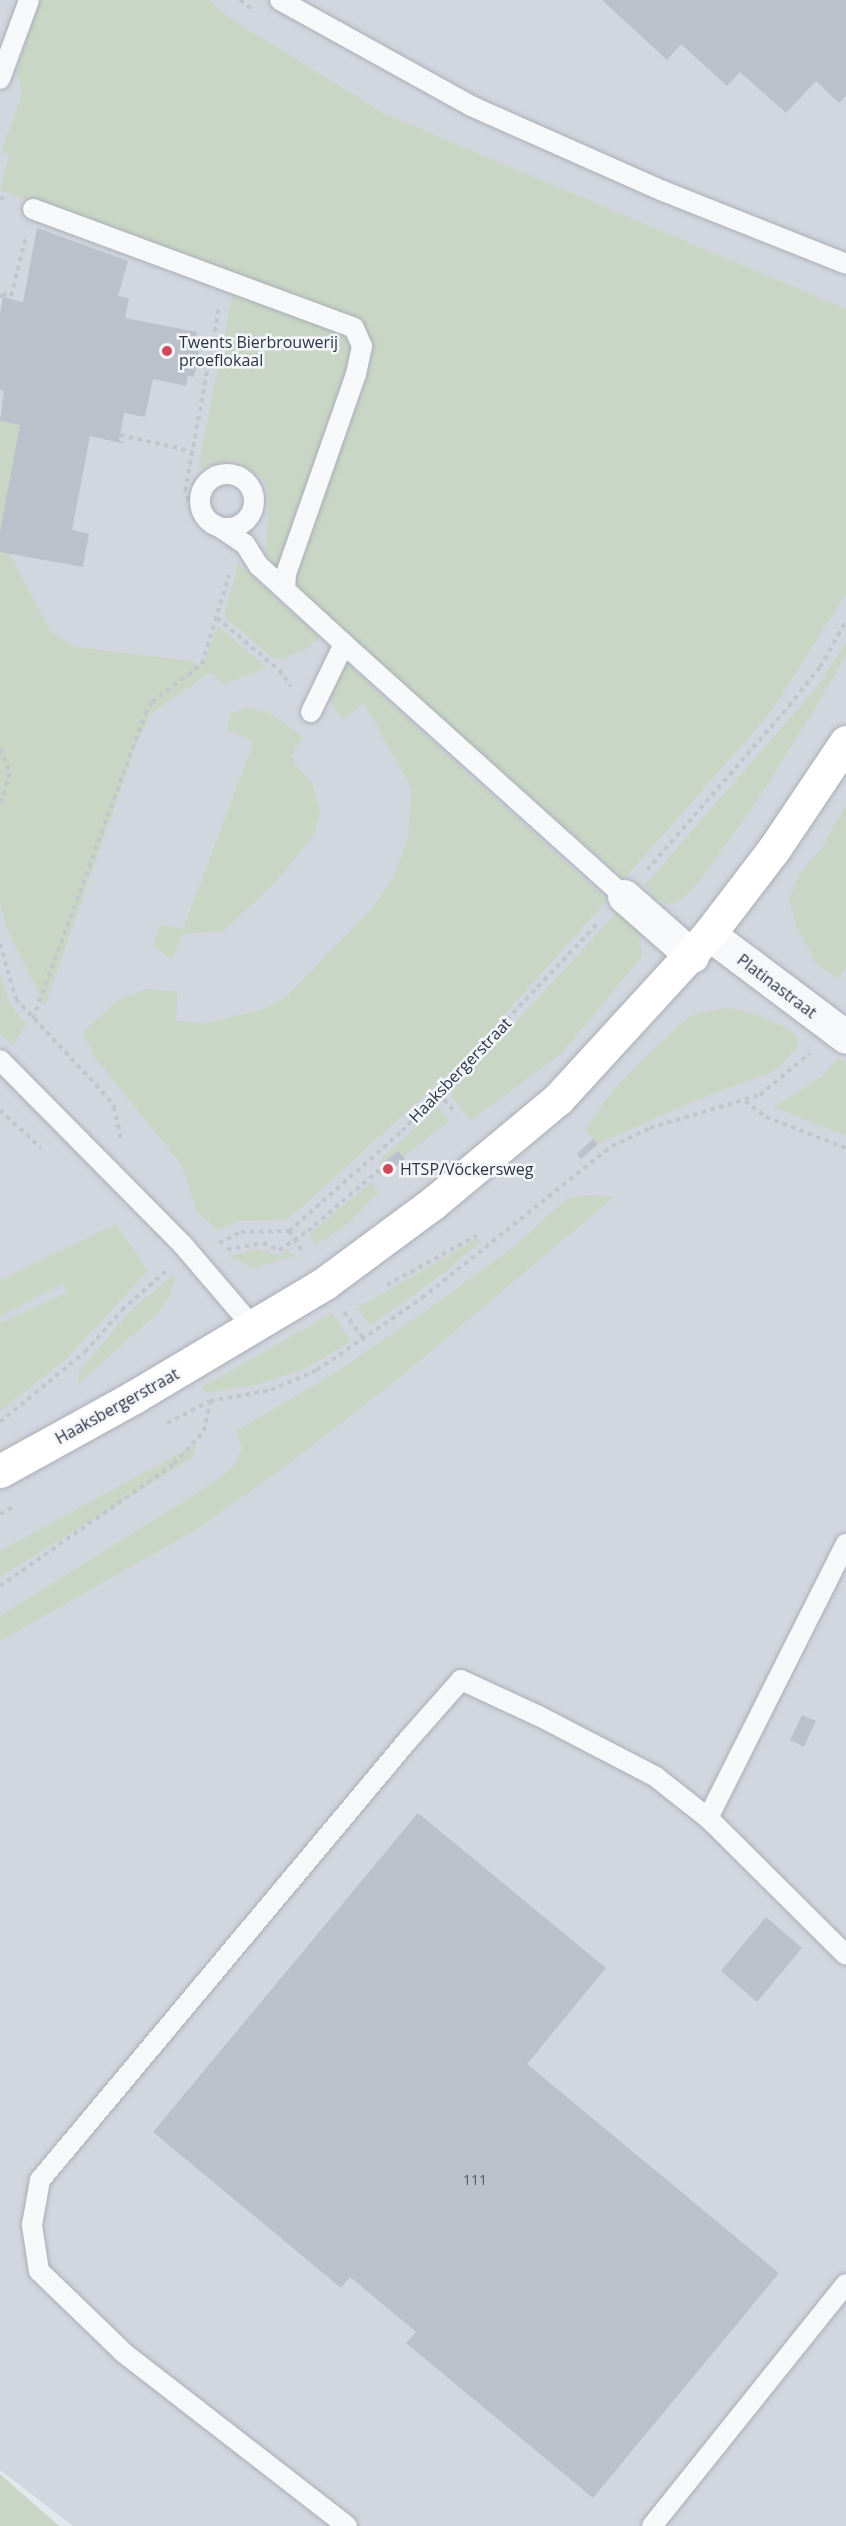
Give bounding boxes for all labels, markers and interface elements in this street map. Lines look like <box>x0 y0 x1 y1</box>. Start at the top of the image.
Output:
place label: Twents Bierbrouwerij proeflokaal <box>179 332 338 370</box>
marker: Twents Bierbrouwerij proeflokaal <box>160 344 174 358</box>
street label: Platinastraat <box>734 950 820 1022</box>
street label: Haaksbergerstraat <box>405 1014 515 1126</box>
place label: HTSP/Vöckersweg <box>400 1159 533 1179</box>
marker: HTSP/Vöckersweg <box>381 1162 395 1176</box>
street label: Haaksbergerstraat <box>52 1364 182 1448</box>
house number: 111 <box>463 2172 487 2188</box>

